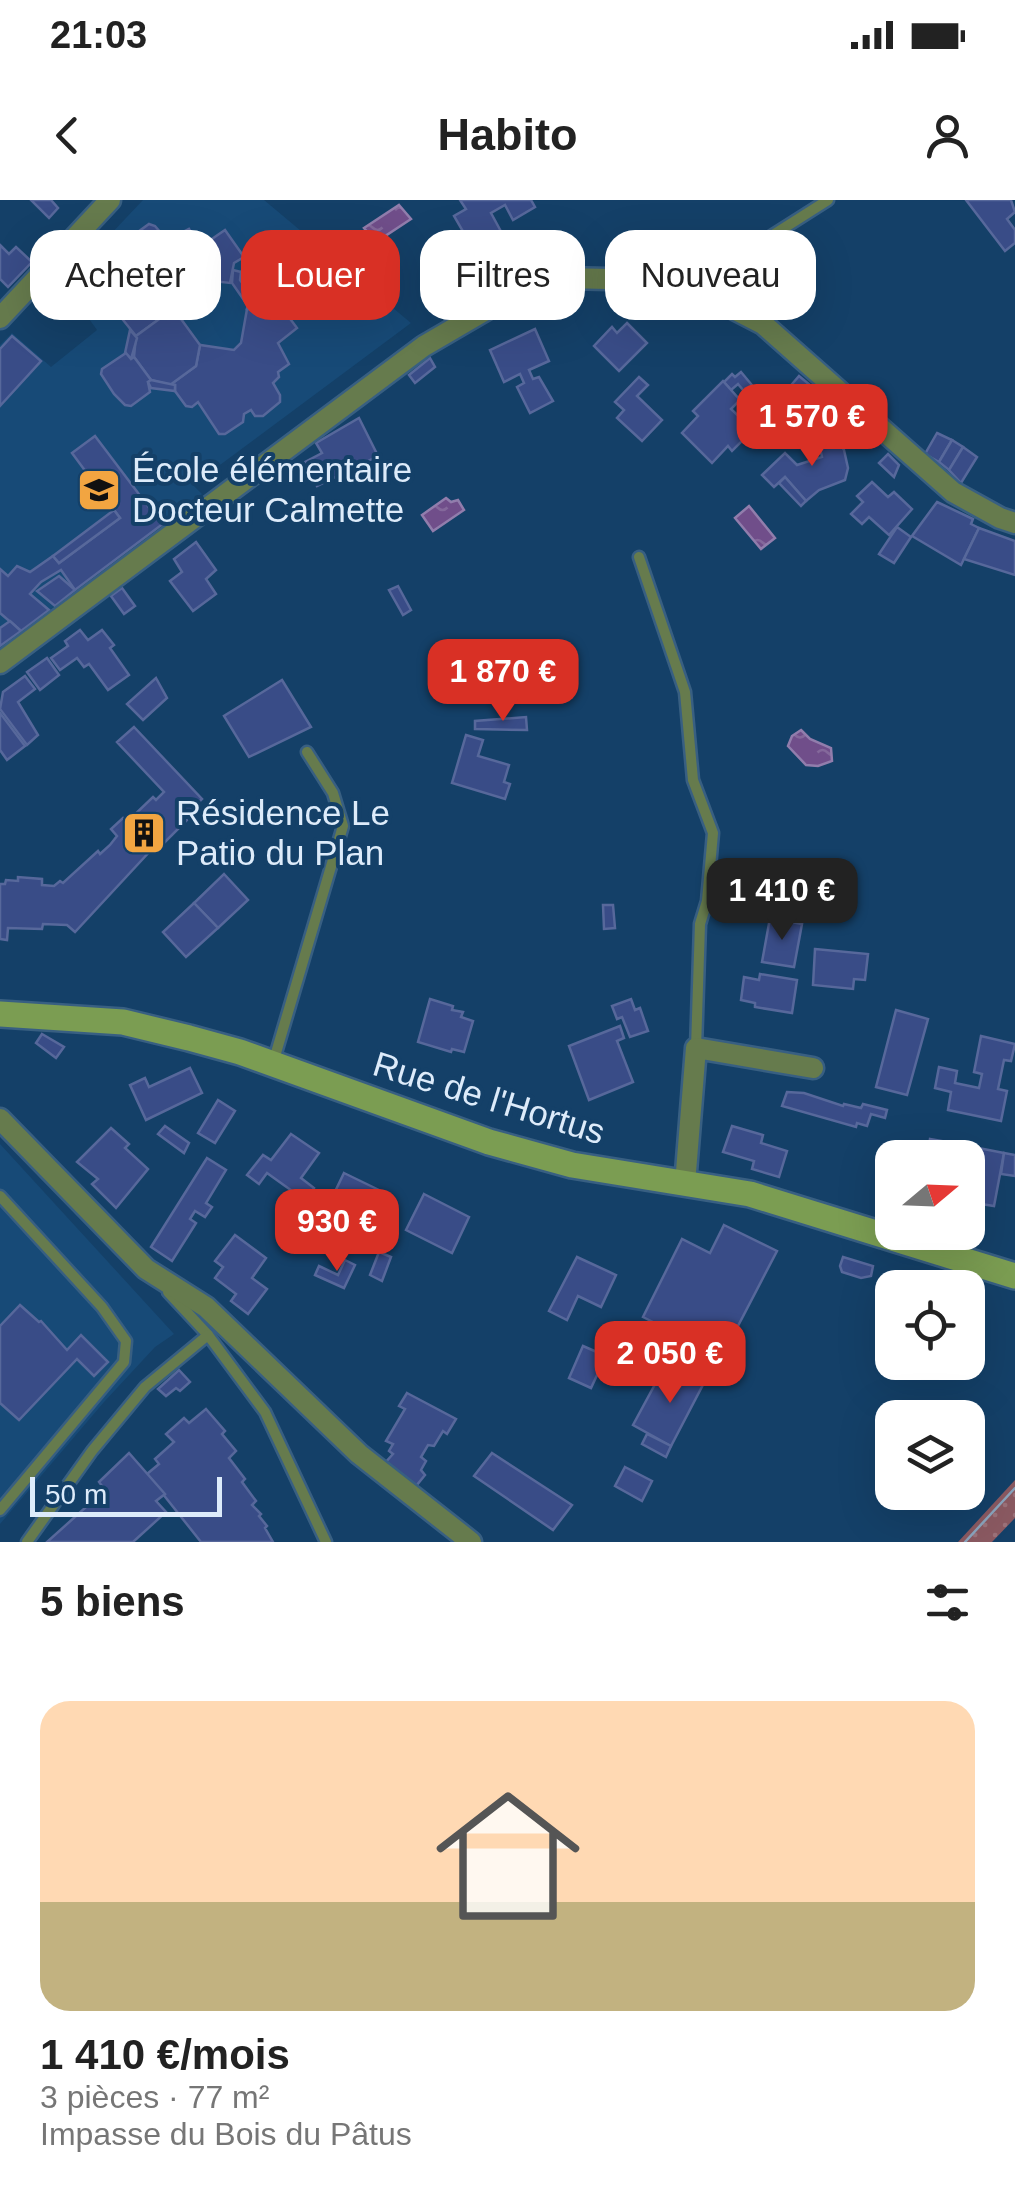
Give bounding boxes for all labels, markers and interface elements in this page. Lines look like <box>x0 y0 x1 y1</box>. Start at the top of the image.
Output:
text: 21:03 <box>50 14 147 56</box>
icon: back <box>40 108 95 163</box>
icon: person <box>920 108 975 163</box>
text: Habito <box>438 109 578 160</box>
chip: Acheter <box>30 230 221 320</box>
chip: Louer <box>241 230 400 320</box>
chip: Filtres <box>420 230 585 320</box>
chip: Nouveau <box>605 230 816 320</box>
pin: 1 570 € <box>720 384 904 469</box>
text: 1 570 € <box>759 398 865 434</box>
place label: École élémentaire Docteur Calmette <box>132 450 412 529</box>
school or university icon: École élémentaire Docteur Calmette <box>76 467 122 513</box>
pin: 1 870 € <box>411 639 595 724</box>
text: 1 870 € <box>450 653 556 689</box>
place label: Résidence Le Patio du Plan <box>176 793 390 872</box>
building icon: Résidence Le Patio du Plan <box>121 810 167 856</box>
pin: 1 410 € <box>690 858 874 943</box>
text: 1 410 € <box>729 872 835 908</box>
street label: Rue de l'Hortus <box>369 1044 610 1151</box>
north arrow <box>875 1140 985 1250</box>
map controls <box>875 1140 985 1510</box>
pin: 930 € <box>267 1189 407 1274</box>
text: 930 € <box>297 1203 377 1239</box>
button: locate <box>875 1270 985 1380</box>
pin: 2 050 € <box>578 1321 762 1406</box>
text: 2 050 € <box>617 1335 723 1371</box>
button: layers <box>875 1400 985 1510</box>
scale bar <box>30 1472 222 1516</box>
text: 50 m <box>45 1479 107 1510</box>
icon: filters <box>920 1575 975 1630</box>
text: 5 biens <box>40 1578 185 1625</box>
icon: home <box>418 1766 598 1946</box>
text: 1 410 €/mois <box>40 2031 290 2078</box>
text: 3 pièces · 77 m² <box>40 2079 269 2115</box>
text: Impasse du Bois du Pâtus <box>40 2116 412 2152</box>

